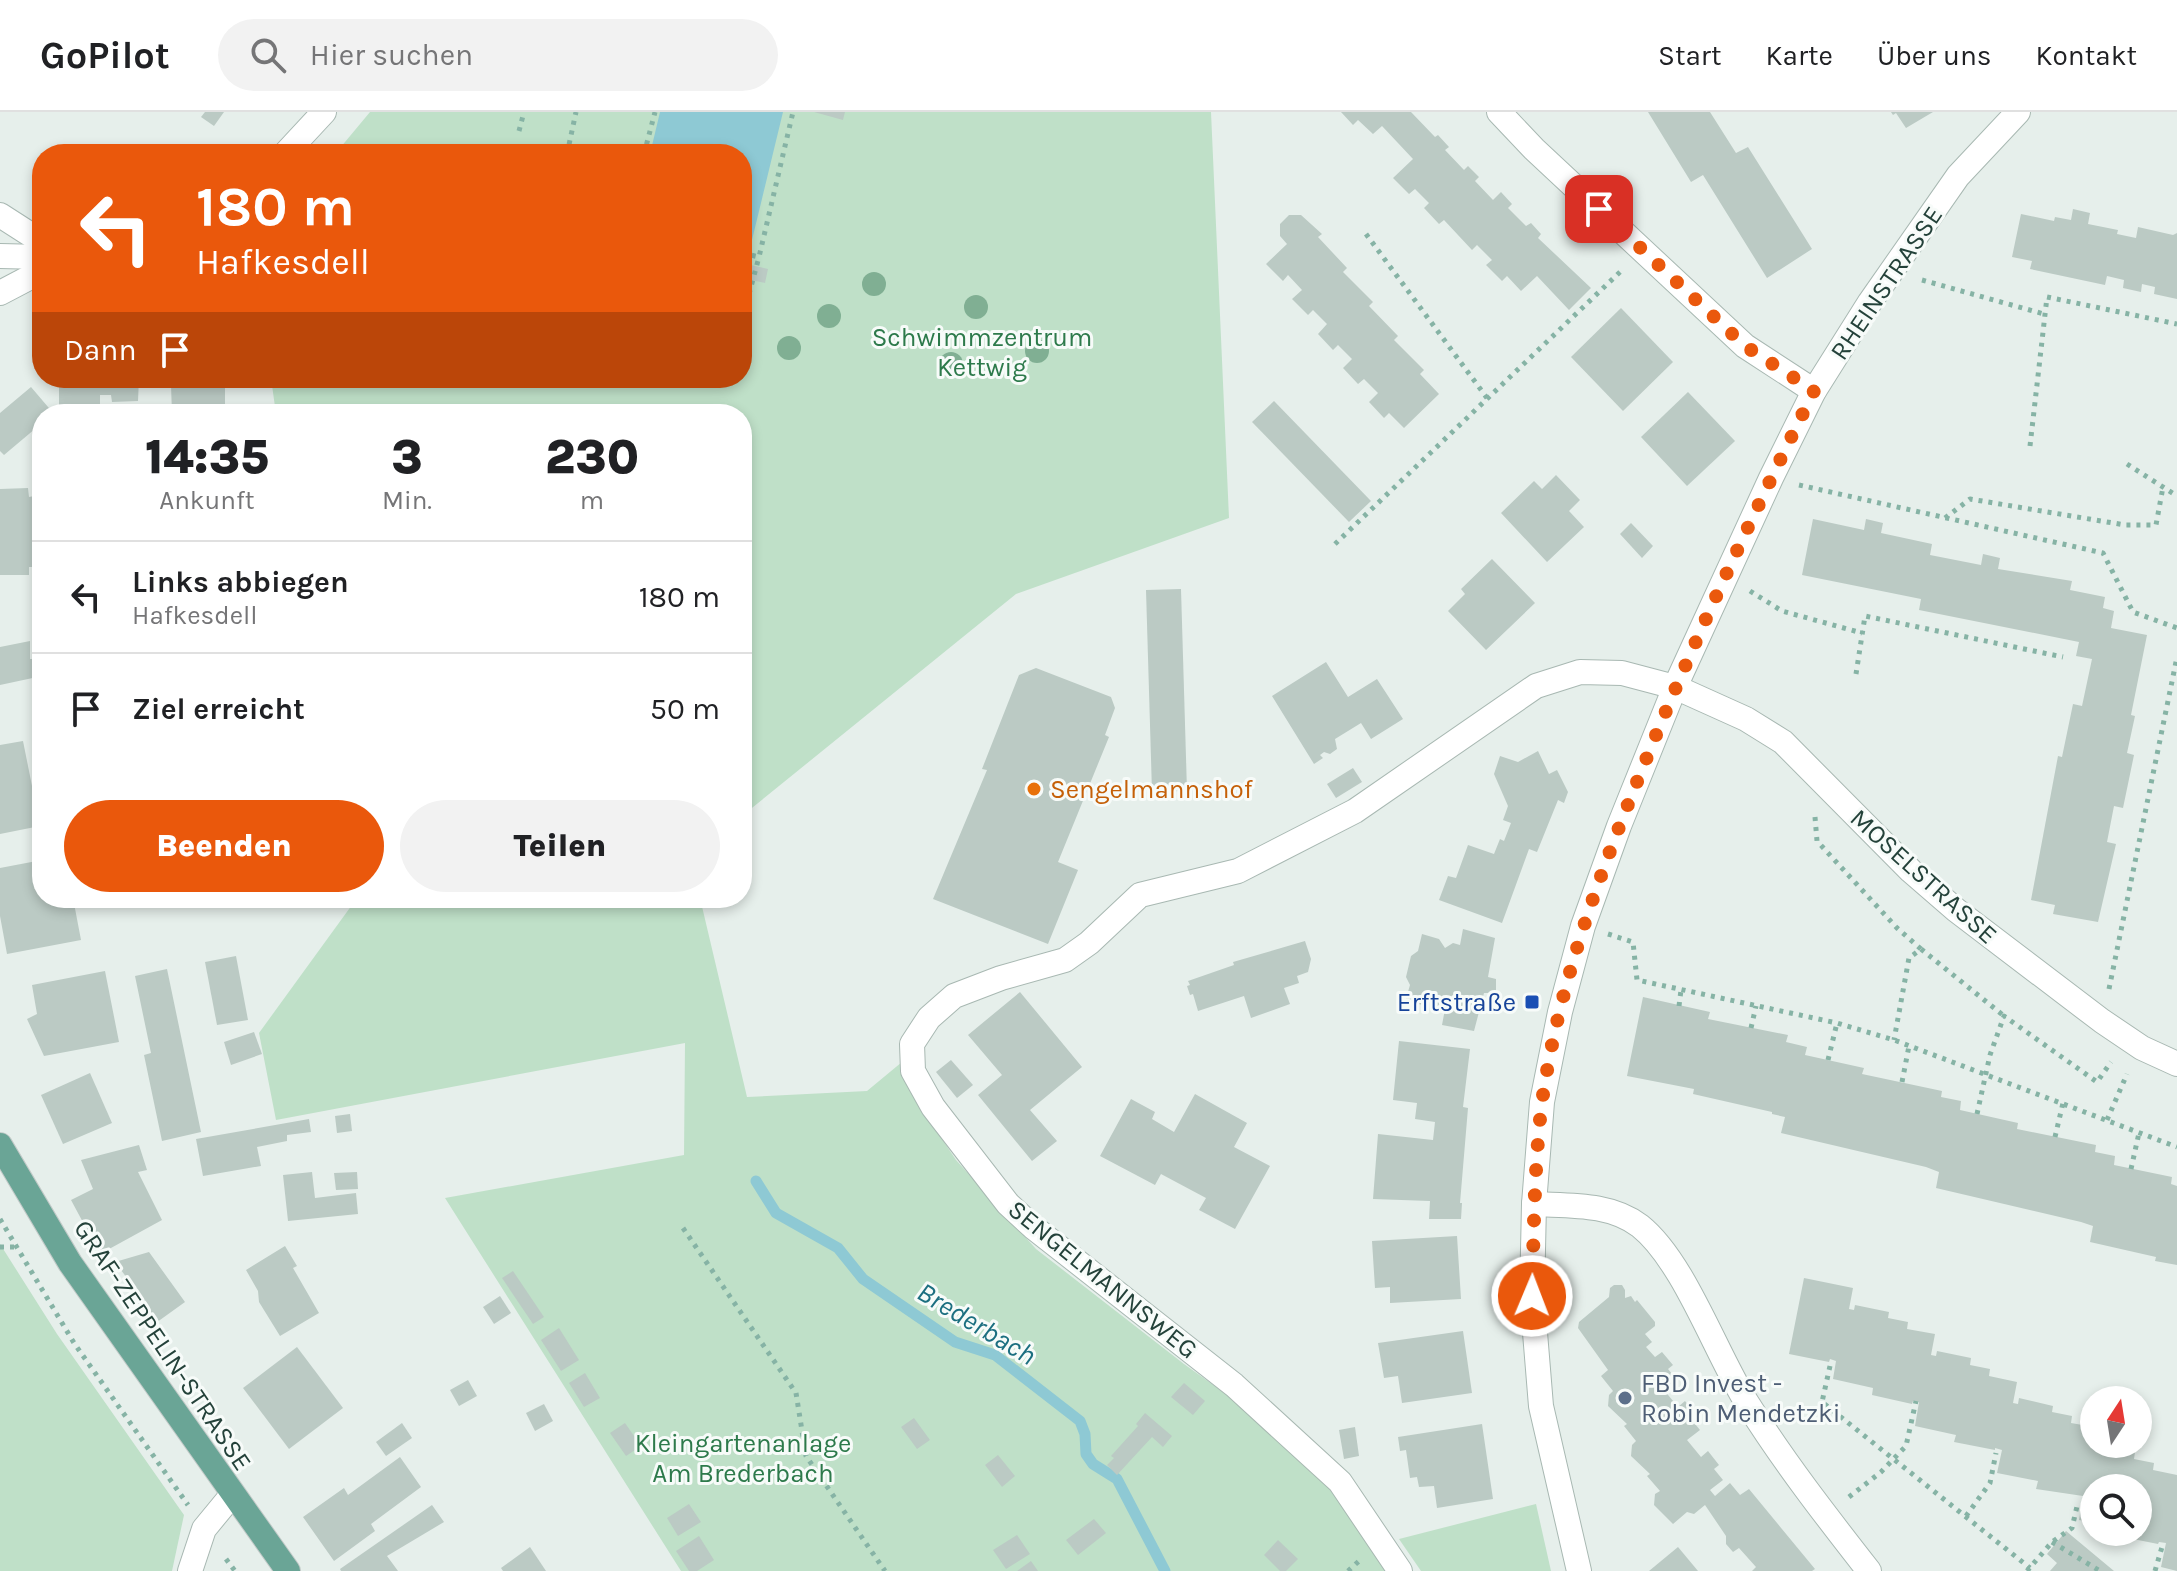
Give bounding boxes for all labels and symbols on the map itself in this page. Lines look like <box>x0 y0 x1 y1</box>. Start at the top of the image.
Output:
pin <box>1565 175 1633 243</box>
street label: RHEINSTRASSE <box>1824 201 1949 366</box>
park label: Schwimmzentrum Kettwig <box>872 322 1092 383</box>
place label: Sengelmannshof <box>1050 774 1254 805</box>
marker: Sengelmannshof <box>1025 780 1043 798</box>
street label: MOSELSTRASSE <box>1844 802 2003 950</box>
place label: Erftstraße <box>1397 987 1516 1018</box>
marker: Erftstraße <box>1523 993 1541 1011</box>
street label: SENGELMANNSWEG <box>1002 1194 1204 1365</box>
street label: GRAF-ZEPPELIN-STRASSE <box>67 1214 258 1476</box>
position arrow <box>1490 1254 1574 1338</box>
water label: Brederbach <box>911 1275 1042 1372</box>
place label: FBD Invest - Robin Mendetzki <box>1641 1368 1841 1429</box>
north arrow <box>2080 1386 2152 1458</box>
marker: FBD Invest - Robin Mendetzki <box>1616 1389 1634 1407</box>
park label: Kleingartenanlage Am Brederbach <box>635 1428 851 1489</box>

